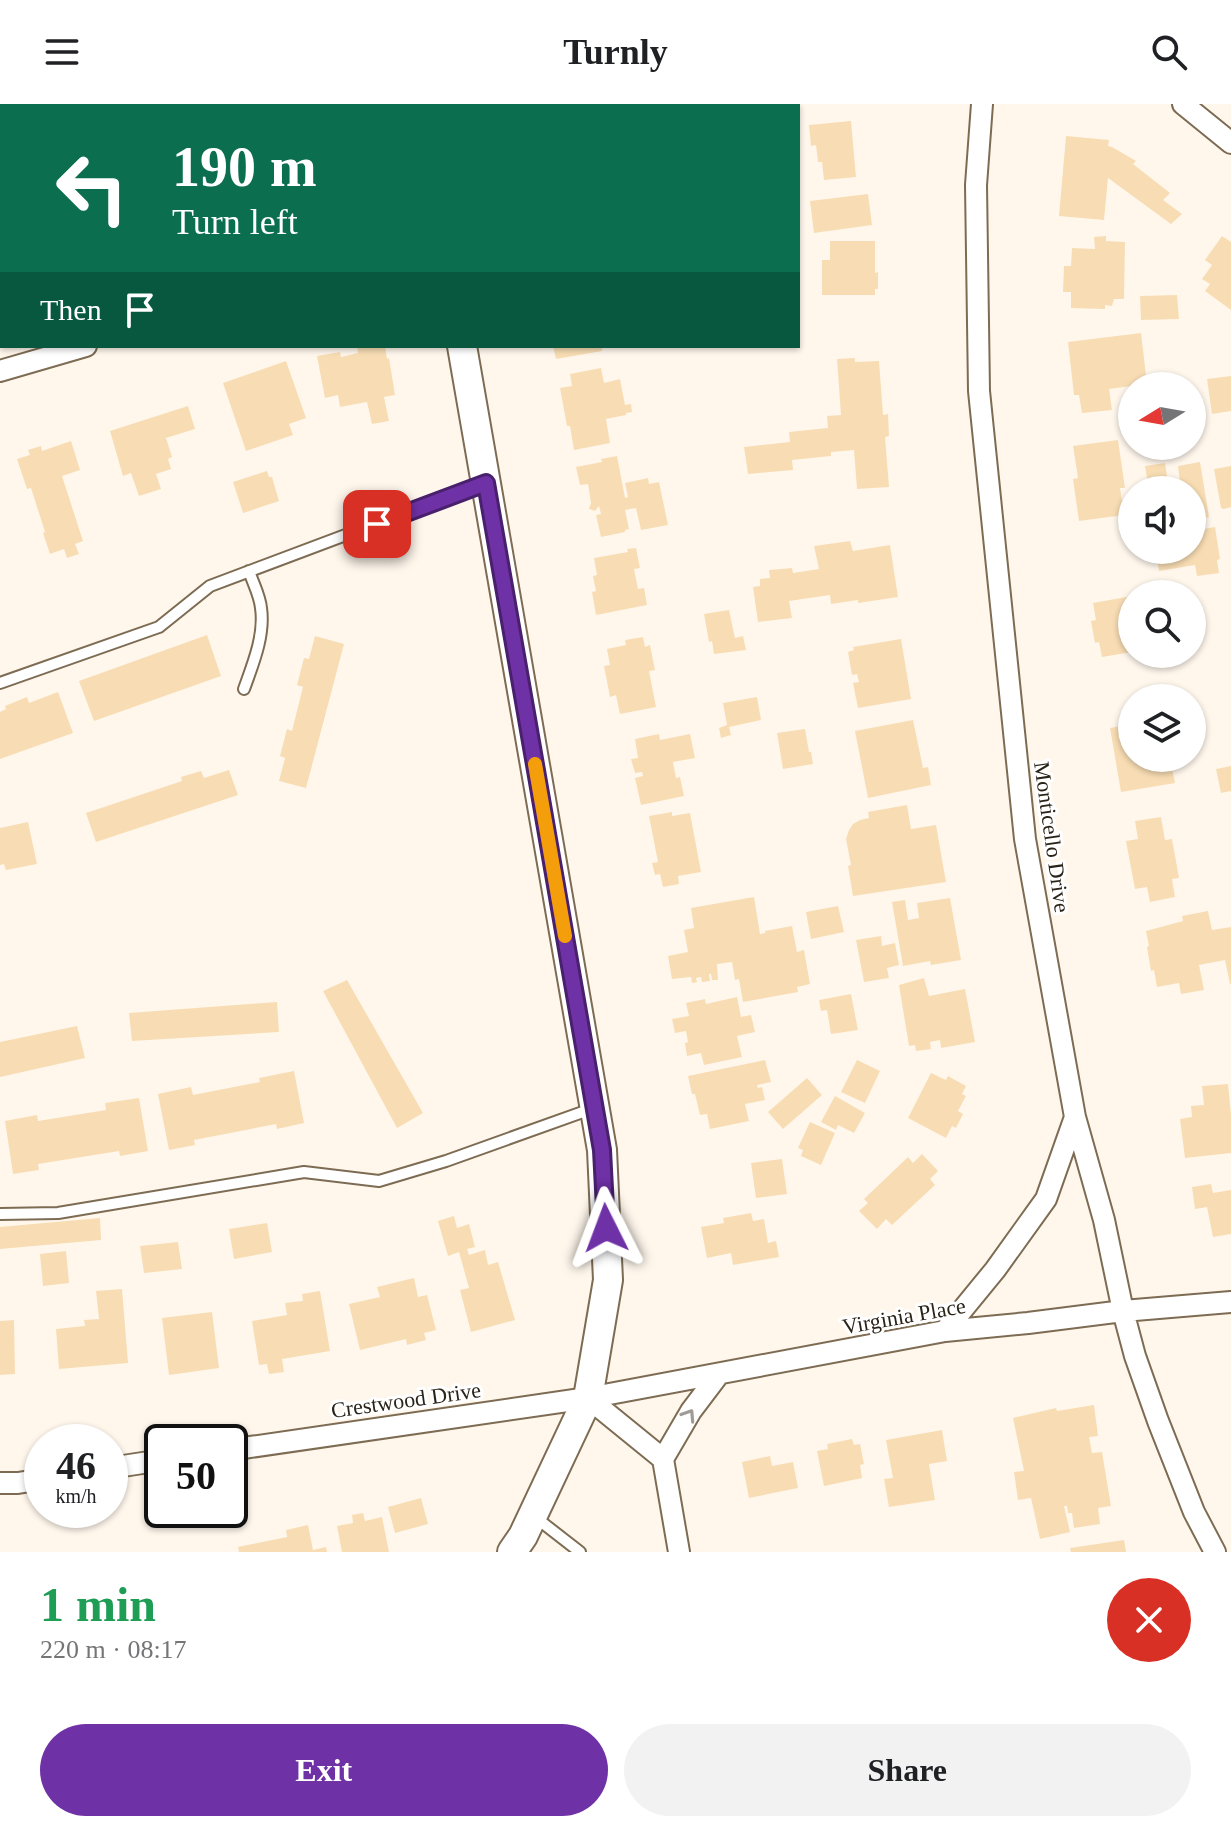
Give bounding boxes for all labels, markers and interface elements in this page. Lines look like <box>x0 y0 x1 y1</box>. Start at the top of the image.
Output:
icon: menu <box>40 30 84 74</box>
icon: search <box>1147 30 1191 74</box>
text: Turnly <box>563 32 668 72</box>
icon: left <box>40 136 144 240</box>
text: 190 m <box>172 136 317 198</box>
text: Turn left <box>172 202 298 242</box>
icon: arrive <box>118 288 162 332</box>
text: Then <box>40 293 102 326</box>
north arrow <box>1118 372 1206 460</box>
map controls <box>1118 372 1206 772</box>
button: sound <box>1118 476 1206 564</box>
pin <box>343 490 411 558</box>
icon: arrive <box>355 502 399 546</box>
button: search <box>1118 580 1206 668</box>
button: layers <box>1118 684 1206 772</box>
street label: Monticello Drive <box>1029 760 1075 914</box>
position arrow <box>564 1186 648 1270</box>
street label: Virginia Place <box>840 1293 968 1339</box>
street label: Crestwood Drive <box>330 1377 482 1423</box>
one-way arrow <box>680 1410 695 1424</box>
speed limit sign: 50 <box>144 1424 248 1528</box>
text: 46 <box>56 1443 96 1488</box>
text: km/h <box>55 1485 97 1507</box>
text: 1 min <box>40 1578 156 1631</box>
button: close <box>1107 1578 1191 1662</box>
text: 220 m · 08:17 <box>40 1635 187 1664</box>
button: Exit <box>40 1724 608 1816</box>
button: Share <box>624 1724 1191 1816</box>

